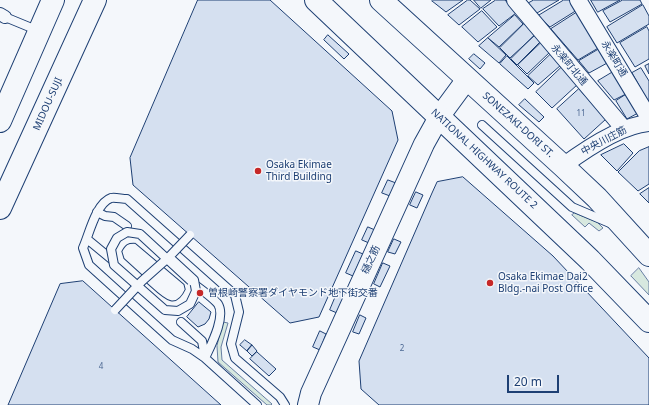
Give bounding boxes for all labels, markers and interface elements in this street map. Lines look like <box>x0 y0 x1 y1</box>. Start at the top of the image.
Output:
street label: 永楽町通 <box>599 39 629 79</box>
street label: 永楽町北通 <box>548 42 590 88</box>
street label: MIDOU-SUJI <box>31 76 65 132</box>
street label: SONEZAKI-DORI ST. <box>480 90 556 160</box>
street label: NATIONAL HIGHWAY ROUTE 2 <box>428 106 540 212</box>
house number: 11 <box>576 109 586 119</box>
street label: 中央川庄筋 <box>579 124 629 158</box>
place label: Osaka Ekimae Third Building <box>266 159 332 182</box>
marker: Osaka Ekimae Third Building <box>253 166 263 176</box>
street label: 樋之筋 <box>359 244 383 276</box>
place label: Osaka Ekimae Dai2 Bldg.-nai Post Office <box>498 271 593 294</box>
marker: Osaka Ekimae Dai2 Bldg.-nai Post Office <box>485 278 495 288</box>
place label: 曽根崎警察署ダイヤモンド地下街交番 <box>208 287 378 299</box>
marker: 曽根崎警察署ダイヤモンド地下街交番 <box>195 288 205 298</box>
house number: 2 <box>400 344 404 354</box>
house number: 4 <box>99 362 103 372</box>
scale bar <box>509 367 561 393</box>
text: 20 m <box>514 373 542 390</box>

